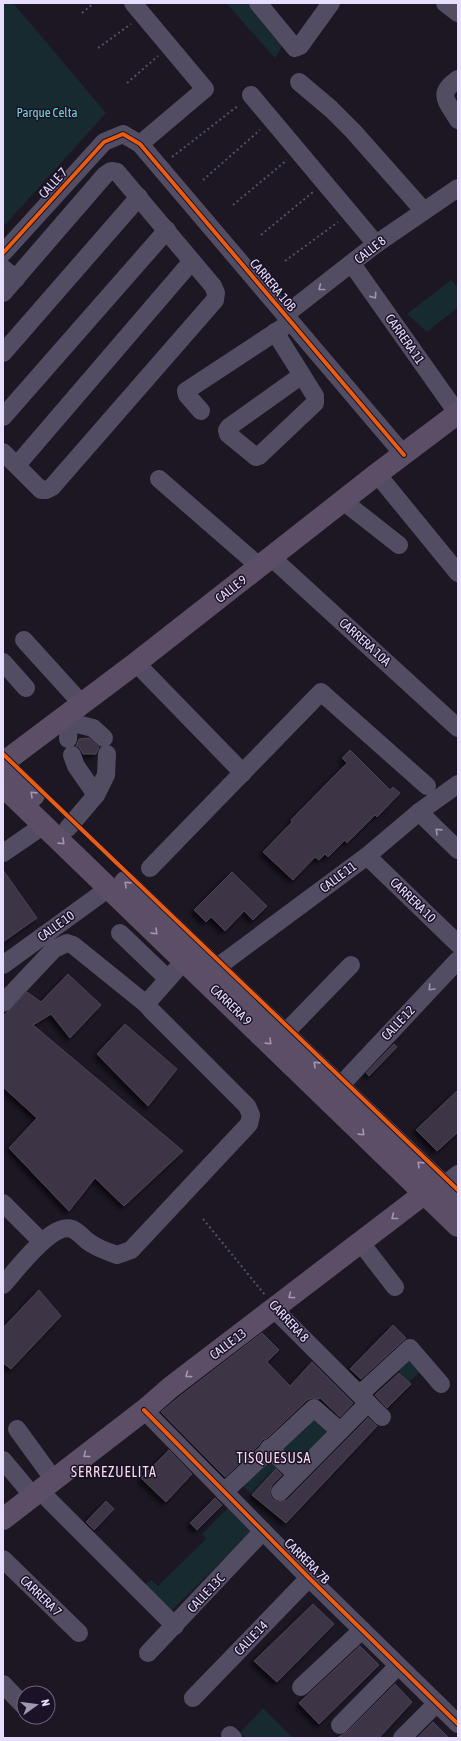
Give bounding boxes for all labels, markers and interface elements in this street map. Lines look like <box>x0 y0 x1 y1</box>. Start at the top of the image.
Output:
park label: Parque Celta <box>16 105 78 120</box>
street label: CALLE 7 <box>35 165 71 201</box>
street label: CALLE 8 <box>351 233 389 267</box>
street label: CARRERA 10B <box>247 256 300 315</box>
one-way arrow <box>318 283 325 290</box>
one-way arrow <box>369 291 376 298</box>
street label: CARRERA 11 <box>382 311 428 367</box>
street label: CALLE 9 <box>212 572 250 606</box>
street label: CARRERA 10A <box>336 615 394 669</box>
one-way arrow <box>30 791 38 799</box>
one-way arrow <box>435 828 443 836</box>
one-way arrow <box>57 837 65 845</box>
street label: CALLE 11 <box>317 858 359 896</box>
street label: CARRERA 10 <box>387 875 439 925</box>
one-way arrow <box>124 881 132 888</box>
street label: CALLE 10 <box>35 908 77 944</box>
one-way arrow <box>150 927 158 935</box>
street label: CARRERA 9 <box>207 982 255 1028</box>
one-way arrow <box>429 983 436 991</box>
street label: CALLE 12 <box>378 1003 418 1043</box>
one-way arrow <box>264 1037 272 1045</box>
one-way arrow <box>313 1062 320 1069</box>
one-way arrow <box>357 1128 365 1136</box>
one-way arrow <box>417 1161 425 1169</box>
one-way arrow <box>392 1212 399 1219</box>
one-way arrow <box>288 1291 295 1299</box>
street label: CARRERA 8 <box>266 1297 312 1345</box>
street label: CALLE 13 <box>207 1325 249 1363</box>
one-way arrow <box>185 1370 192 1377</box>
district label: TISQUESUSA <box>237 1450 311 1466</box>
one-way arrow <box>83 1451 90 1458</box>
district label: SERREZUELITA <box>71 1464 157 1480</box>
street label: CARRERA 7B <box>281 1535 333 1587</box>
street label: CALLE 13C <box>184 1570 228 1616</box>
street label: CARRERA 7 <box>17 1573 65 1619</box>
street label: CALLE 14 <box>231 1618 271 1658</box>
north arrow <box>16 1685 56 1725</box>
text: N <box>39 1698 52 1707</box>

